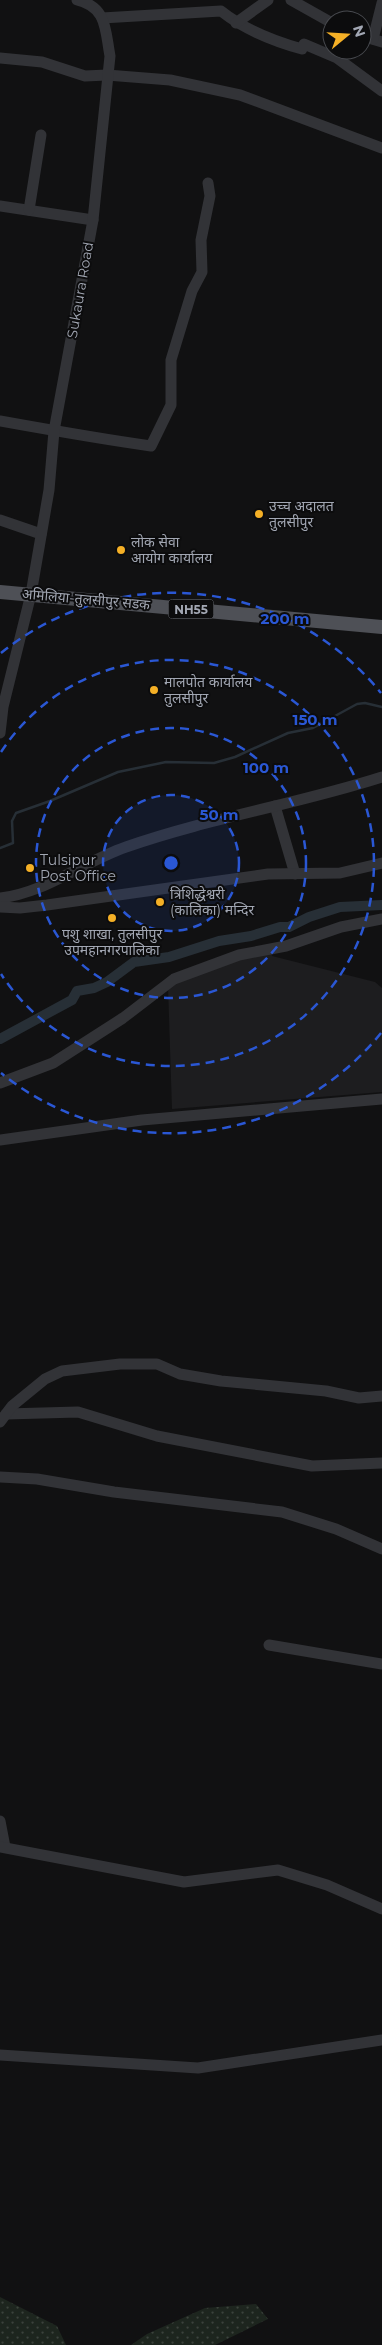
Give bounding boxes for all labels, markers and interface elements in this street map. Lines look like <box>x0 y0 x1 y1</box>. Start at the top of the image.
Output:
north arrow <box>322 10 372 60</box>
text: N <box>349 23 370 39</box>
street label: Sukaura Road <box>63 240 97 340</box>
place label: उच्च अदालत तुलसीपुर <box>269 497 335 532</box>
marker: उच्च अदालत तुलसीपुर <box>253 508 265 520</box>
place label: लोक सेवा आयोग कार्यालय <box>131 533 213 567</box>
marker: लोक सेवा आयोग कार्यालय <box>115 544 127 556</box>
street label: अमिलिया-तुलसीपुर सडक <box>21 584 151 615</box>
road number: NH55 <box>168 600 214 618</box>
text: 200 m <box>260 609 310 628</box>
place label: मालपोत कार्यालय तुलसीपुर <box>164 673 253 708</box>
marker: मालपोत कार्यालय तुलसीपुर <box>148 684 160 696</box>
text: 150 m <box>293 710 337 729</box>
text: 100 m <box>243 758 289 777</box>
text: 50 m <box>199 805 239 824</box>
place label: Tulsipur Post Office <box>40 851 116 885</box>
centre of rings <box>162 854 180 872</box>
marker: Tulsipur Post Office <box>24 862 36 874</box>
place label: त्रिशिद्धेश्वरी (कालिका) मन्दिर <box>170 885 255 919</box>
marker: त्रिशिद्धेश्वरी (कालिका) मन्दिर <box>154 896 166 908</box>
marker: पशु शाखा, तुलसीपुर उपमहानगरपालिका <box>106 912 118 924</box>
place label: पशु शाखा, तुलसीपुर उपमहानगरपालिका <box>62 925 162 959</box>

